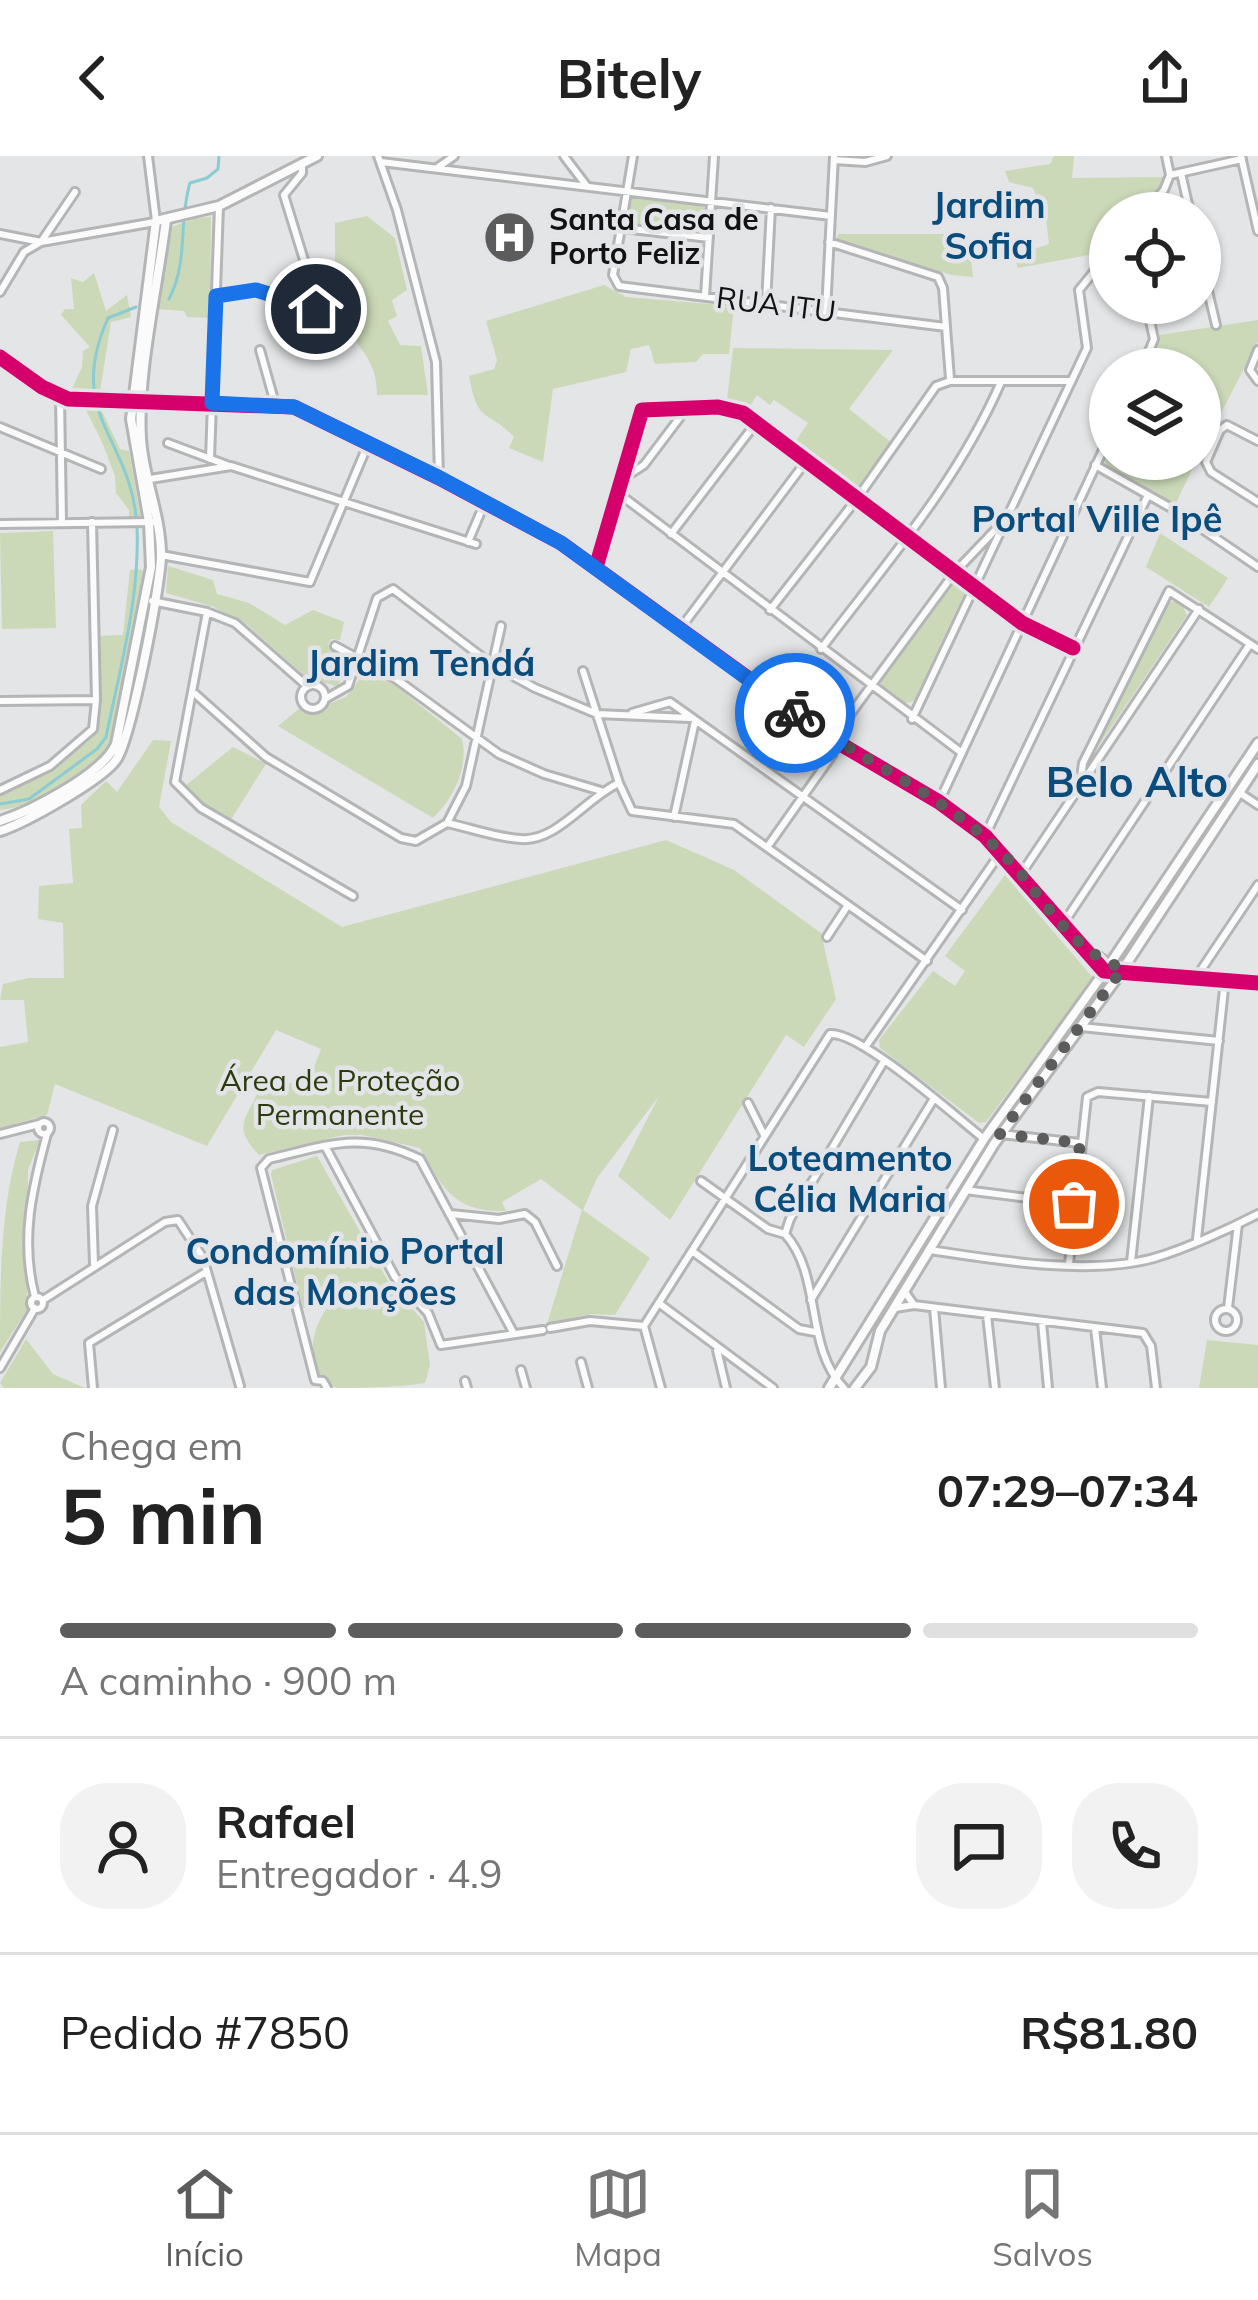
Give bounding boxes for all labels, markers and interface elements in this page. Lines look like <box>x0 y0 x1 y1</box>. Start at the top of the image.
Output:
text: Bitely <box>557 44 701 112</box>
icon: back <box>60 45 126 111</box>
icon: share <box>1132 45 1198 111</box>
district label: Jardim Sofia <box>932 182 1046 268</box>
map controls <box>1089 192 1221 480</box>
button: locate <box>1089 192 1221 324</box>
place label: Santa Casa de Porto Feliz <box>549 200 759 272</box>
hospital icon: Santa Casa de Porto Feliz <box>482 209 538 265</box>
pin <box>265 258 367 360</box>
icon: home <box>283 276 349 342</box>
street label: RUA ITU <box>714 278 838 330</box>
button: layers <box>1089 348 1221 480</box>
district label: Portal Ville Ipê <box>972 496 1222 541</box>
district label: Jardim Tendá <box>307 640 535 685</box>
courier <box>735 653 855 773</box>
icon: bike <box>762 680 828 746</box>
district label: Belo Alto <box>1046 755 1228 808</box>
park label: Área de Proteção Permanente <box>220 1061 460 1133</box>
district label: Loteamento Célia Maria <box>747 1135 953 1221</box>
pin <box>1023 1153 1125 1255</box>
icon: bag <box>1041 1171 1107 1237</box>
district label: Condomínio Portal das Monções <box>186 1228 505 1314</box>
text: Chega em <box>60 1421 243 1470</box>
text: 07:29–07:34 <box>937 1462 1198 1518</box>
text: 5 min <box>60 1466 266 1564</box>
text: A caminho · 900 m <box>60 1656 397 1705</box>
button: person <box>60 1783 186 1909</box>
button: chat <box>916 1783 1042 1909</box>
button: phone <box>1072 1783 1198 1909</box>
text: Rafael <box>216 1793 356 1849</box>
text: Entregador · 4.9 <box>216 1849 502 1898</box>
text: Pedido #7850 <box>60 2004 350 2060</box>
text: R$81.80 <box>1020 2004 1198 2060</box>
tab: Início <box>165 2161 244 2274</box>
tab: Mapa <box>574 2161 662 2274</box>
tab: Salvos <box>992 2161 1093 2274</box>

